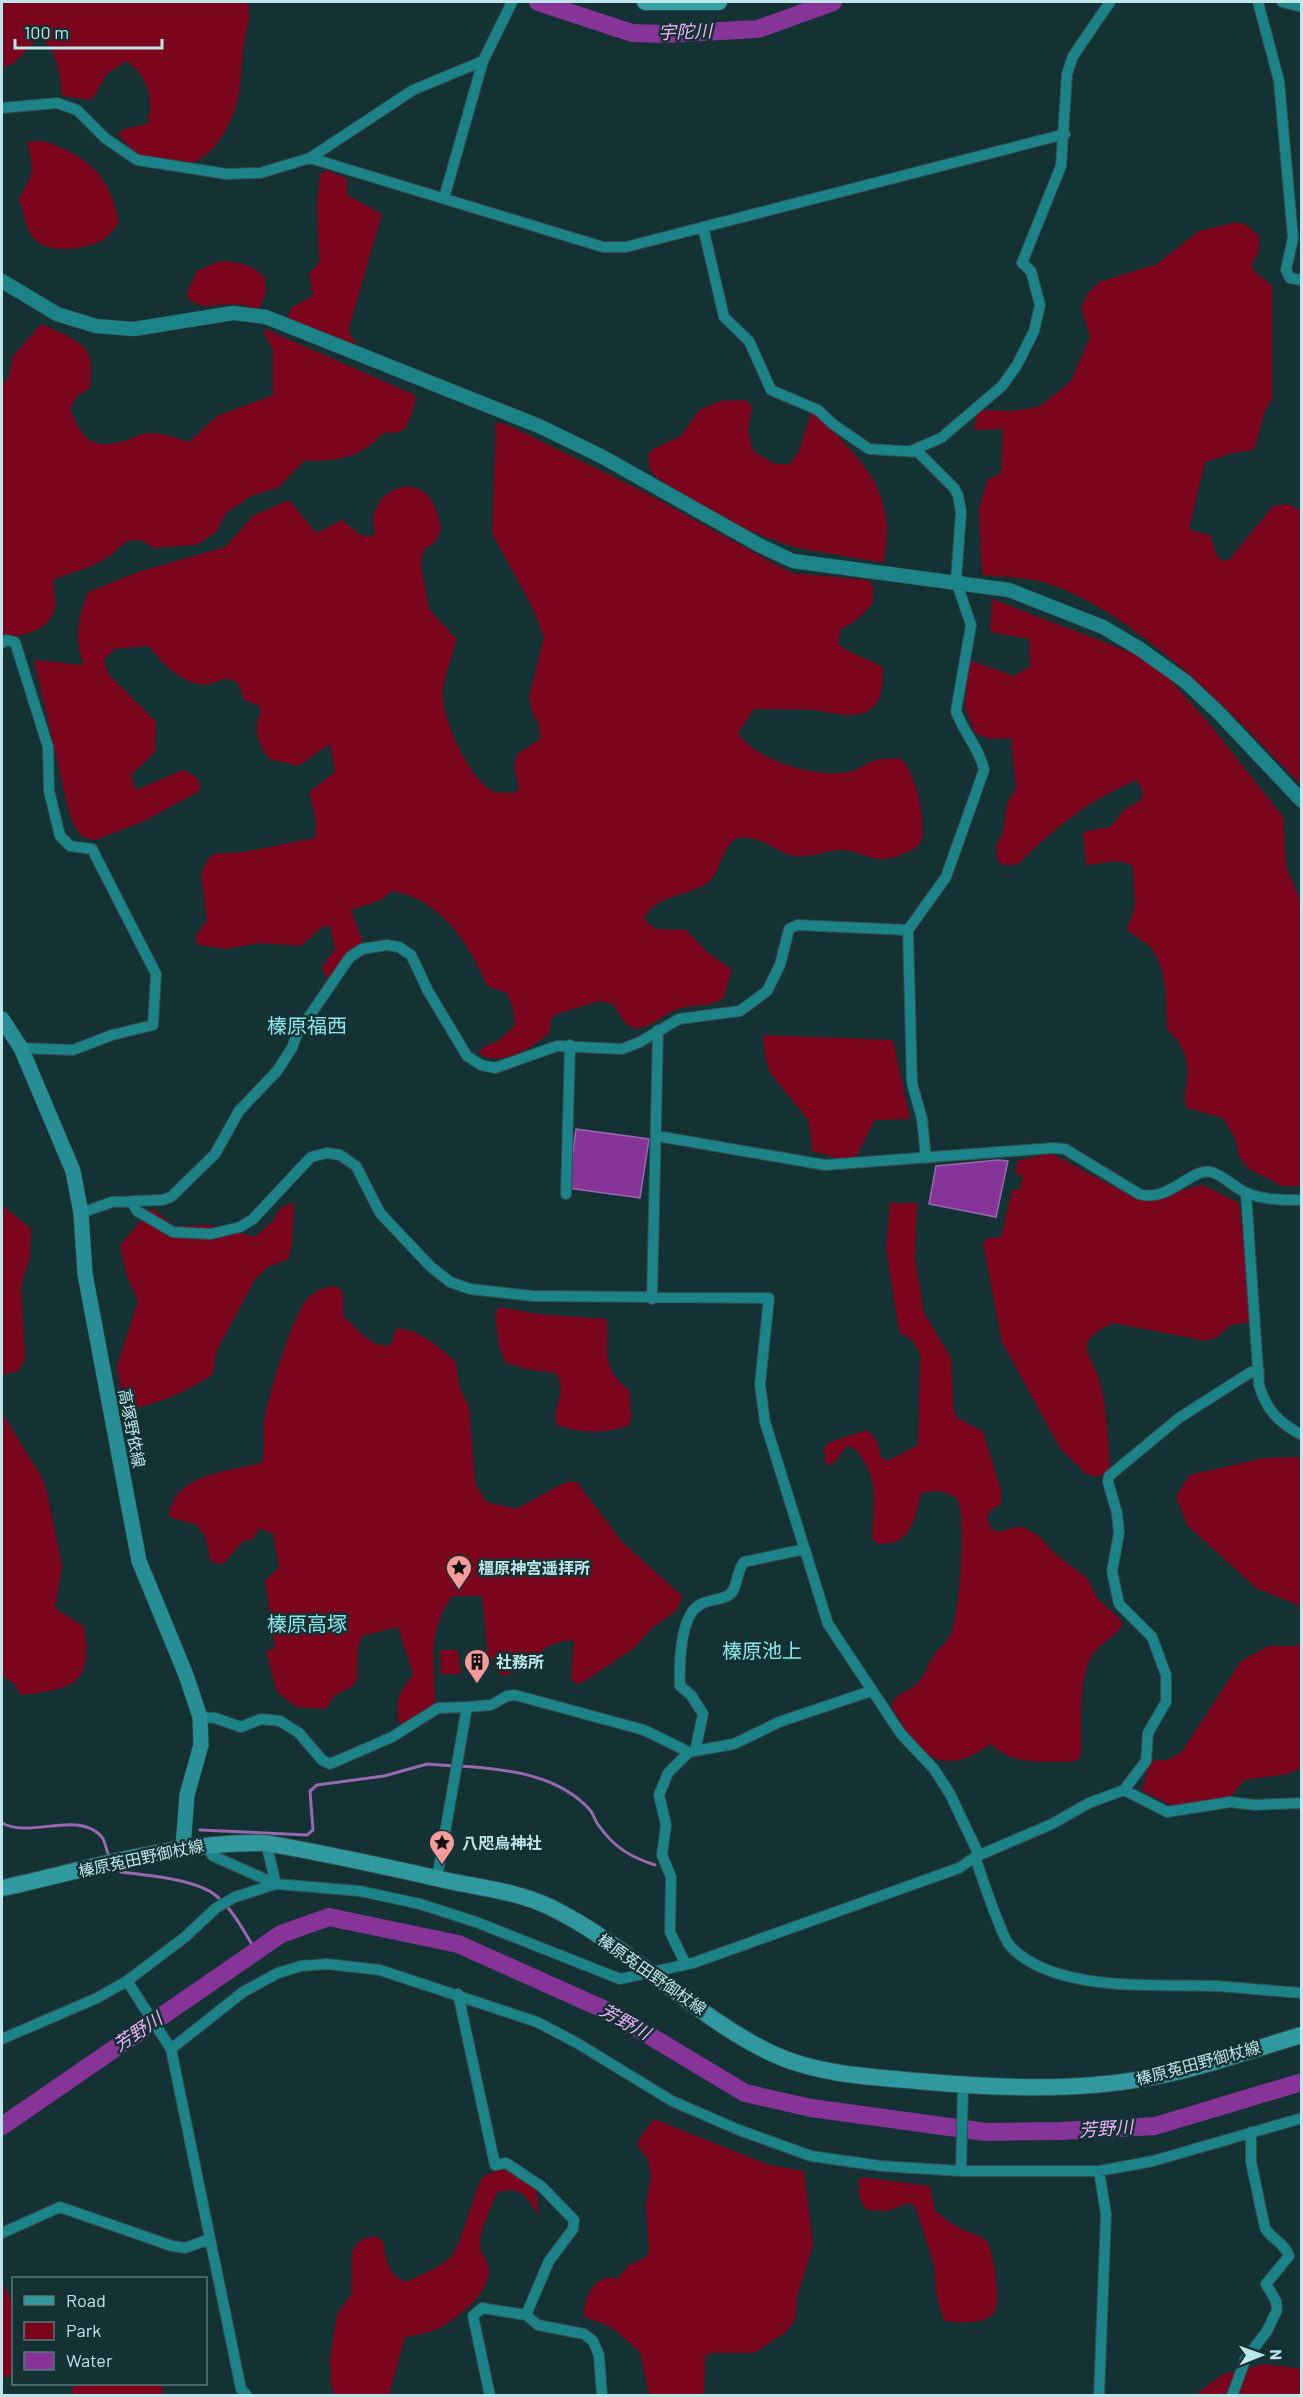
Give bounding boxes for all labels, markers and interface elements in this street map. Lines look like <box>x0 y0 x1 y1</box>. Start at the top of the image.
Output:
scale bar <box>15 12 162 50</box>
water label: 宇陀川 <box>658 19 714 43</box>
text: 100 m <box>24 21 69 43</box>
district label: 榛原福西 <box>267 1013 347 1037</box>
street label: 高塚野依線 <box>116 1387 149 1469</box>
place icon: 橿原神宮遥拝所 <box>444 1553 474 1591</box>
place label: 橿原神宮遥拝所 <box>478 1558 590 1577</box>
district label: 榛原高塚 <box>267 1611 347 1635</box>
district label: 榛原池上 <box>722 1638 802 1662</box>
building icon: 社務所 <box>462 1647 492 1685</box>
place label: 社務所 <box>496 1652 544 1671</box>
place icon: 八咫烏神社 <box>427 1828 457 1866</box>
place label: 八咫烏神社 <box>462 1833 542 1852</box>
street label: 榛原菟田野御杖線 <box>76 1835 205 1880</box>
street label: 榛原菟田野御杖線 <box>594 1929 710 2018</box>
water label: 芳野川 <box>597 1998 656 2045</box>
water label: 芳野川 <box>109 2006 168 2055</box>
street label: 榛原菟田野御杖線 <box>1134 2037 1262 2088</box>
water label: 芳野川 <box>1078 2115 1136 2141</box>
legend <box>12 2277 207 2385</box>
text: Road <box>66 2289 106 2311</box>
text: Park <box>66 2319 101 2341</box>
north arrow <box>1231 2325 1291 2385</box>
text: Water <box>66 2349 113 2371</box>
text: N <box>1267 2349 1286 2360</box>

